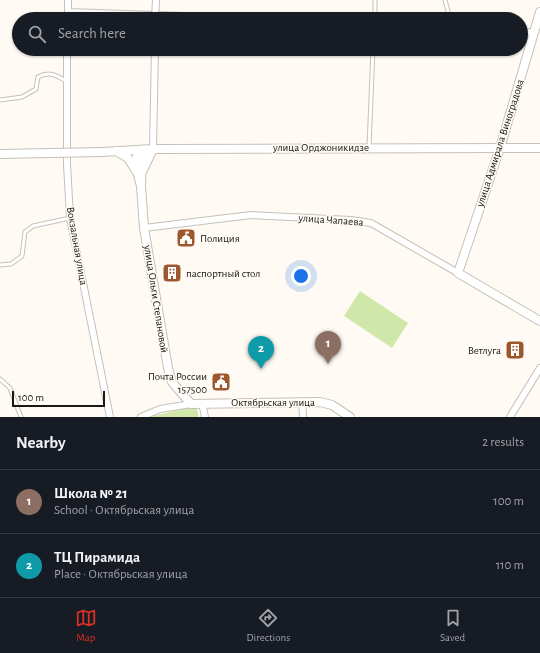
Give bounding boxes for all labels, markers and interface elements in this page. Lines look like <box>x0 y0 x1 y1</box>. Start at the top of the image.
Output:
search box <box>12 12 528 56</box>
icon: search <box>26 23 48 45</box>
text: Search here <box>58 26 126 41</box>
street label: улица Адмирала Виноградова <box>474 78 526 209</box>
street label: улица Орджоникидзе <box>272 142 369 153</box>
street label: Вокзальная улица <box>65 206 89 286</box>
street label: улица Чапаева <box>297 212 364 228</box>
public building icon: Полиция <box>175 227 197 249</box>
place label: Полиция <box>200 233 240 244</box>
street label: улица Ольги Степановой <box>142 243 170 354</box>
building icon: паспортный стол <box>161 262 183 284</box>
your location <box>291 266 311 286</box>
place label: паспортный стол <box>186 268 260 279</box>
pin: 1 <box>315 331 341 364</box>
pin: 2 <box>248 336 274 369</box>
building icon: Ветлуга <box>504 339 526 361</box>
place label: Ветлуга <box>468 345 501 356</box>
place label: Почта России 157500 <box>148 371 207 395</box>
public building icon: Почта России 157500 <box>210 371 232 393</box>
scale bar <box>12 389 105 408</box>
text: 100 m <box>18 392 44 403</box>
street label: Октябрьская улица <box>231 397 315 408</box>
text: Nearby <box>16 434 66 451</box>
text: 2 results <box>482 436 524 449</box>
text: Школа № 21 <box>54 486 128 501</box>
text: 1 <box>27 495 31 508</box>
text: 100 m <box>493 495 524 508</box>
text: School · Октябрьская улица <box>54 504 194 517</box>
text: ТЦ Пирамида <box>54 550 140 565</box>
text: 2 <box>26 559 32 572</box>
text: 110 m <box>496 559 524 572</box>
text: Place · Октябрьская улица <box>54 568 188 581</box>
tab: Map <box>75 607 97 644</box>
tab: Directions <box>246 607 290 644</box>
tab: Saved <box>440 607 465 644</box>

